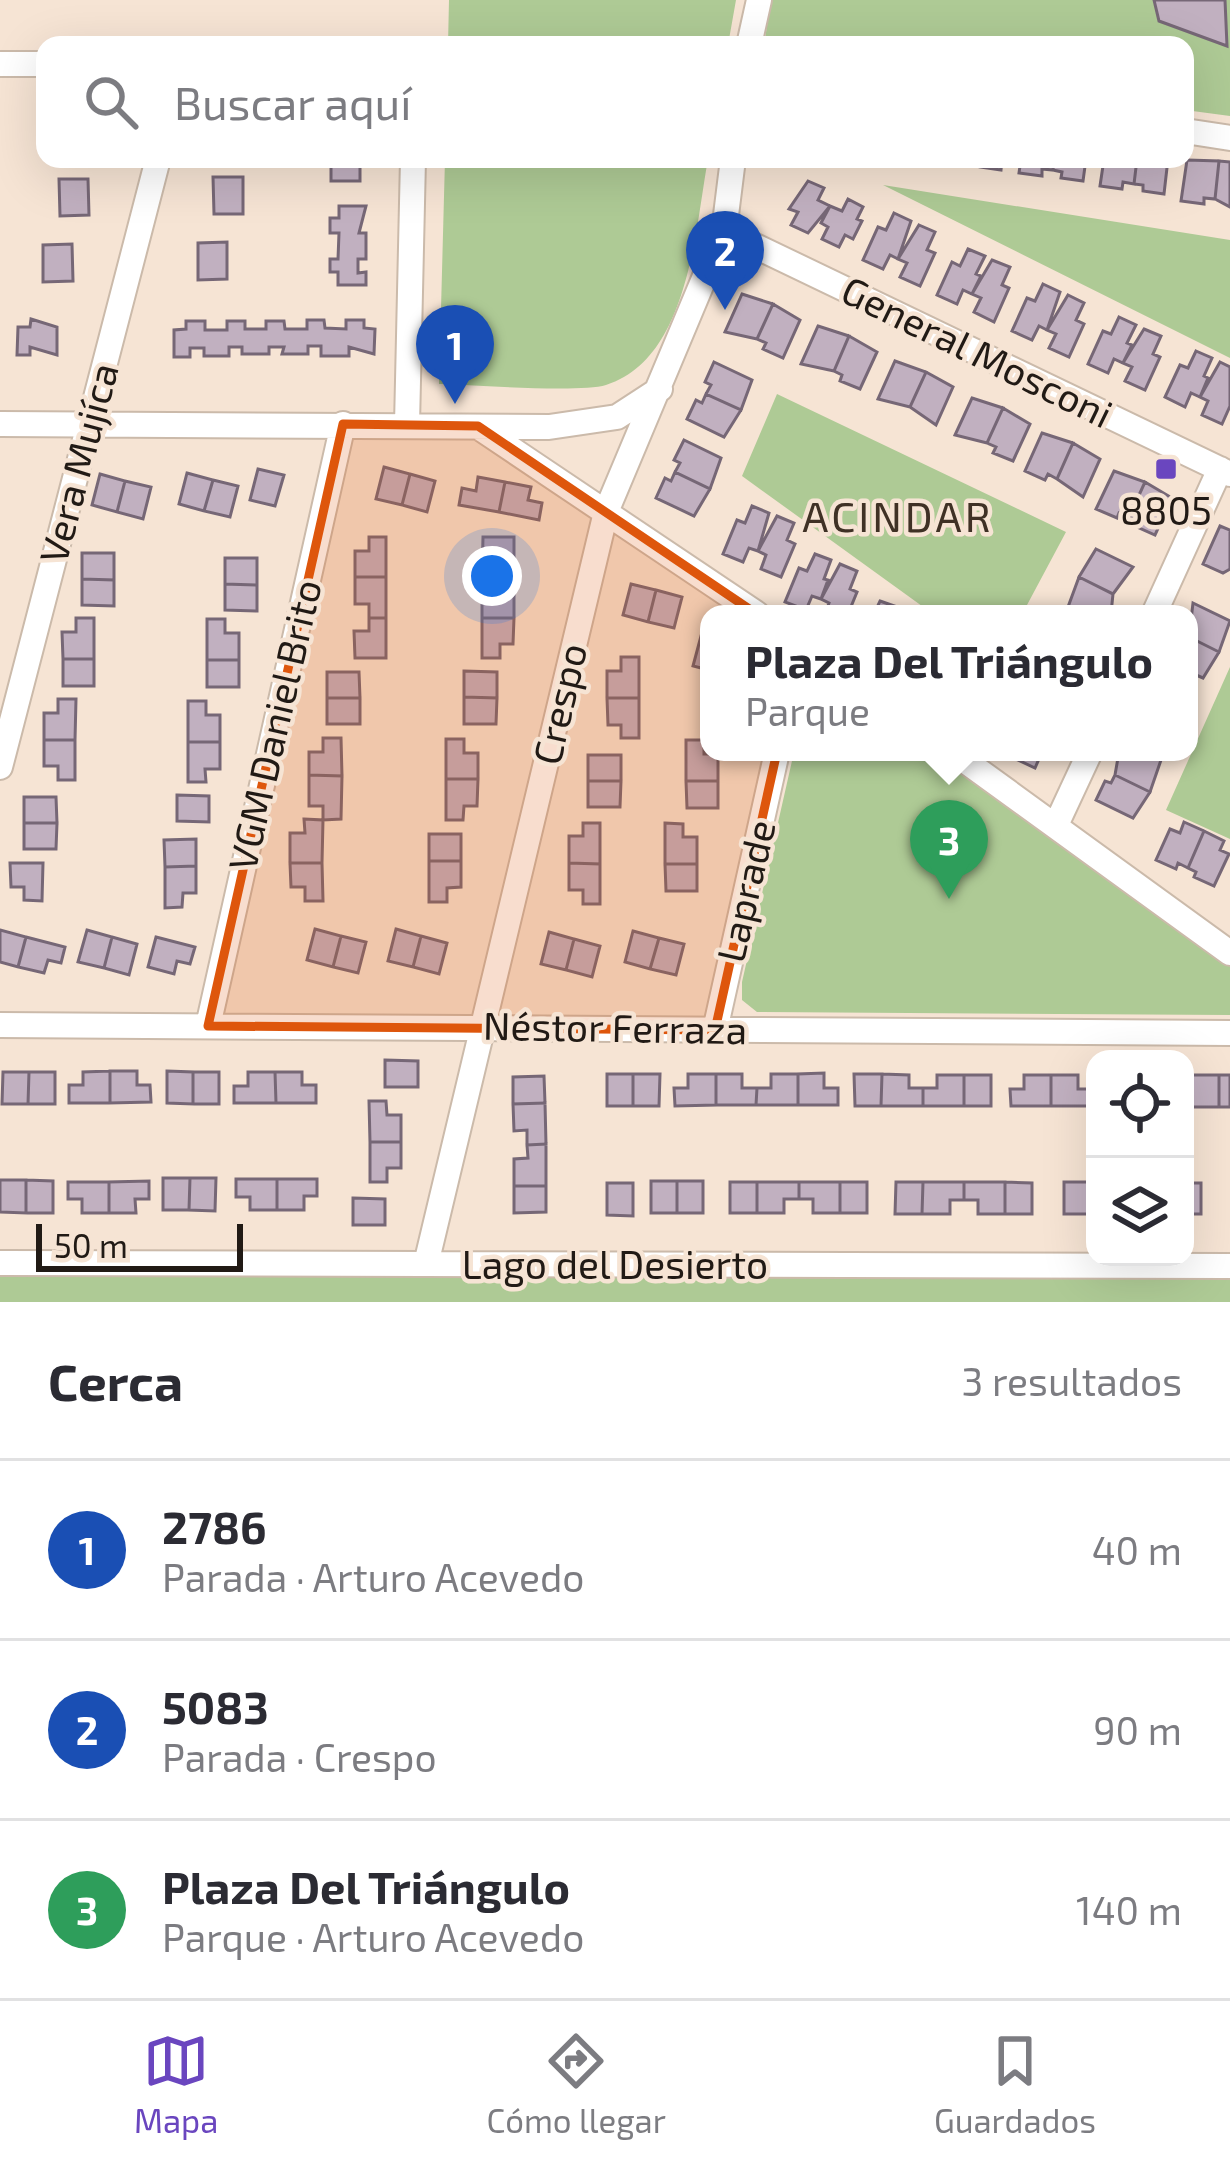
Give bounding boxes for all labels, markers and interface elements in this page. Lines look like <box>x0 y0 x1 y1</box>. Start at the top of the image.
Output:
search box <box>36 36 1194 168</box>
icon: search <box>78 69 144 135</box>
text: Buscar aquí <box>174 75 411 129</box>
pin: 2 <box>686 211 764 310</box>
street label: General Mosconi <box>835 265 1120 436</box>
pin: 1 <box>416 305 494 404</box>
street label: Vera Mujíca <box>28 357 127 568</box>
marker: 8805 <box>1153 456 1179 482</box>
place label: 8805 <box>1120 486 1212 533</box>
district label: ACINDAR <box>802 490 994 540</box>
your location <box>462 546 522 606</box>
street label: VGM Daniel Brito <box>217 575 330 875</box>
popup <box>700 605 1198 761</box>
text: Plaza Del Triángulo <box>745 633 1153 687</box>
street label: Crespo <box>522 639 595 769</box>
text: Parque <box>745 687 870 734</box>
pin: 3 <box>910 800 988 899</box>
street label: Laprade <box>705 815 784 966</box>
street label: Néstor Ferraza <box>483 1001 747 1052</box>
map controls <box>1086 1050 1194 1266</box>
button: locate <box>1086 1050 1194 1158</box>
button: layers <box>1086 1158 1194 1266</box>
scale bar <box>36 1218 243 1271</box>
text: 50 m <box>54 1225 128 1265</box>
street label: Lago del Desierto <box>462 1240 768 1287</box>
text: Cerca <box>48 1350 183 1411</box>
text: 3 resultados <box>962 1357 1182 1404</box>
text: 2786 <box>162 1499 267 1553</box>
text: 1 <box>79 1526 95 1573</box>
text: 40 m <box>1092 1526 1182 1573</box>
text: Parada · Arturo Acevedo <box>162 1553 585 1600</box>
text: 5083 <box>162 1679 269 1733</box>
text: 2 <box>76 1706 98 1753</box>
text: 90 m <box>1093 1706 1182 1753</box>
text: Parada · Crespo <box>162 1733 437 1780</box>
text: Plaza Del Triángulo <box>162 1859 570 1913</box>
text: 3 <box>76 1886 98 1933</box>
text: 140 m <box>1076 1886 1182 1933</box>
text: Parque · Arturo Acevedo <box>162 1913 584 1960</box>
tab: Mapa <box>134 2028 218 2140</box>
tab: Cómo llegar <box>486 2028 666 2140</box>
tab: Guardados <box>934 2028 1096 2140</box>

